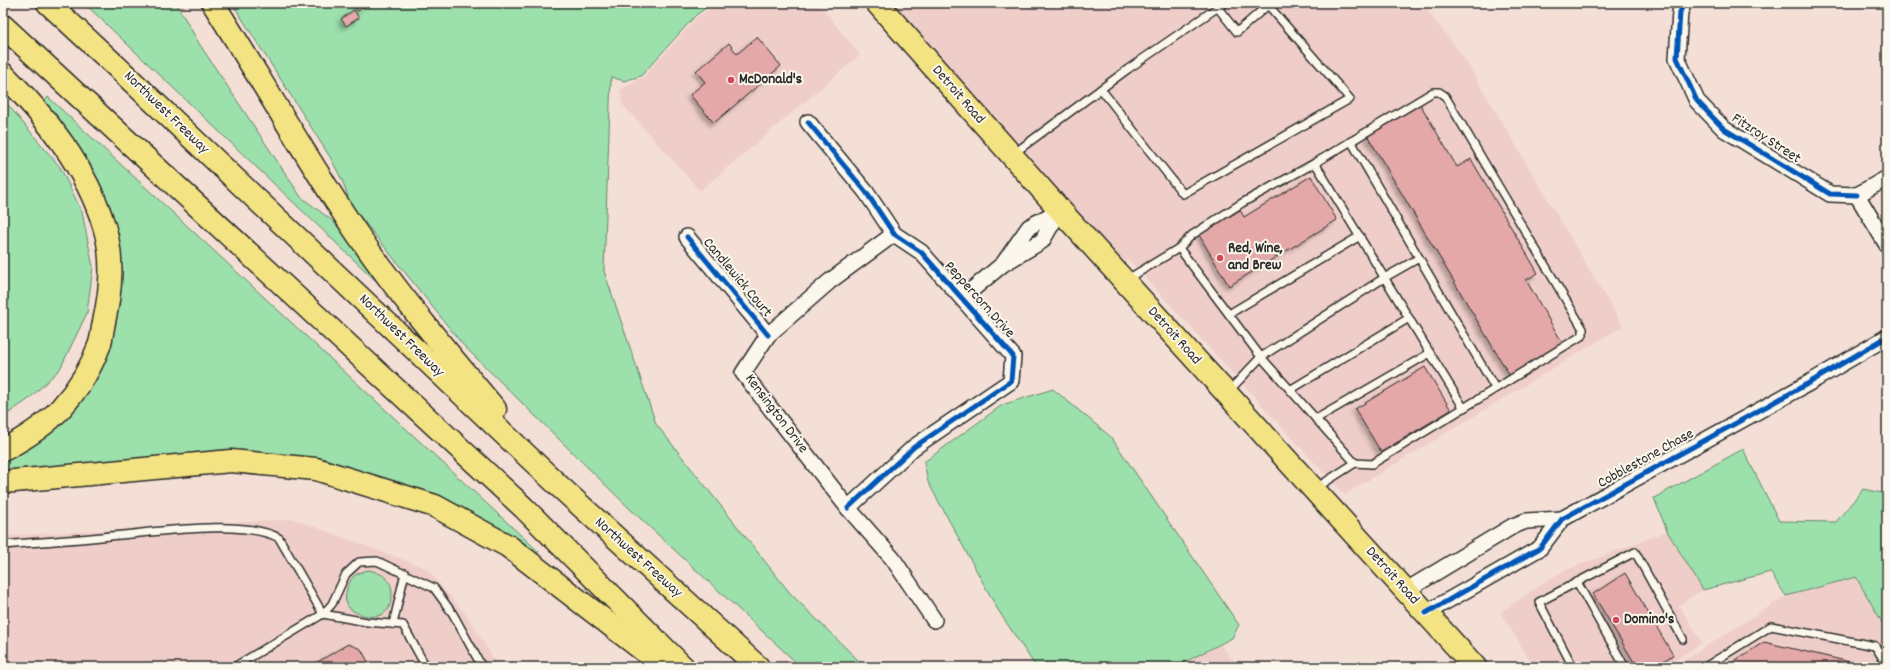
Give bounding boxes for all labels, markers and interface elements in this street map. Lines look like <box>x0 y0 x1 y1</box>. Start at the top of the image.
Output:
street label: Detroit Road <box>926 61 990 129</box>
street label: Northwest Freeway <box>118 66 215 160</box>
place label: McDonald's <box>739 69 802 91</box>
marker: McDonald's <box>726 75 736 85</box>
street label: Fitzroy Street <box>1727 108 1805 170</box>
street label: Candlewick Court <box>697 233 777 323</box>
place label: Red, Wine, and Brew <box>1228 238 1283 277</box>
marker: Red, Wine, and Brew <box>1215 253 1225 263</box>
street label: Peppercorn Drive <box>938 257 1020 344</box>
street label: Northwest Freeway <box>353 289 450 383</box>
street label: Detroit Road <box>1142 302 1206 370</box>
street label: Kensington Drive <box>739 370 813 459</box>
street label: Cobblestone Chase <box>1594 423 1698 495</box>
street label: Northwest Freeway <box>589 512 688 604</box>
street label: Detroit Road <box>1360 542 1424 610</box>
place label: Domino's <box>1624 609 1674 631</box>
marker: Domino's <box>1611 615 1621 625</box>

